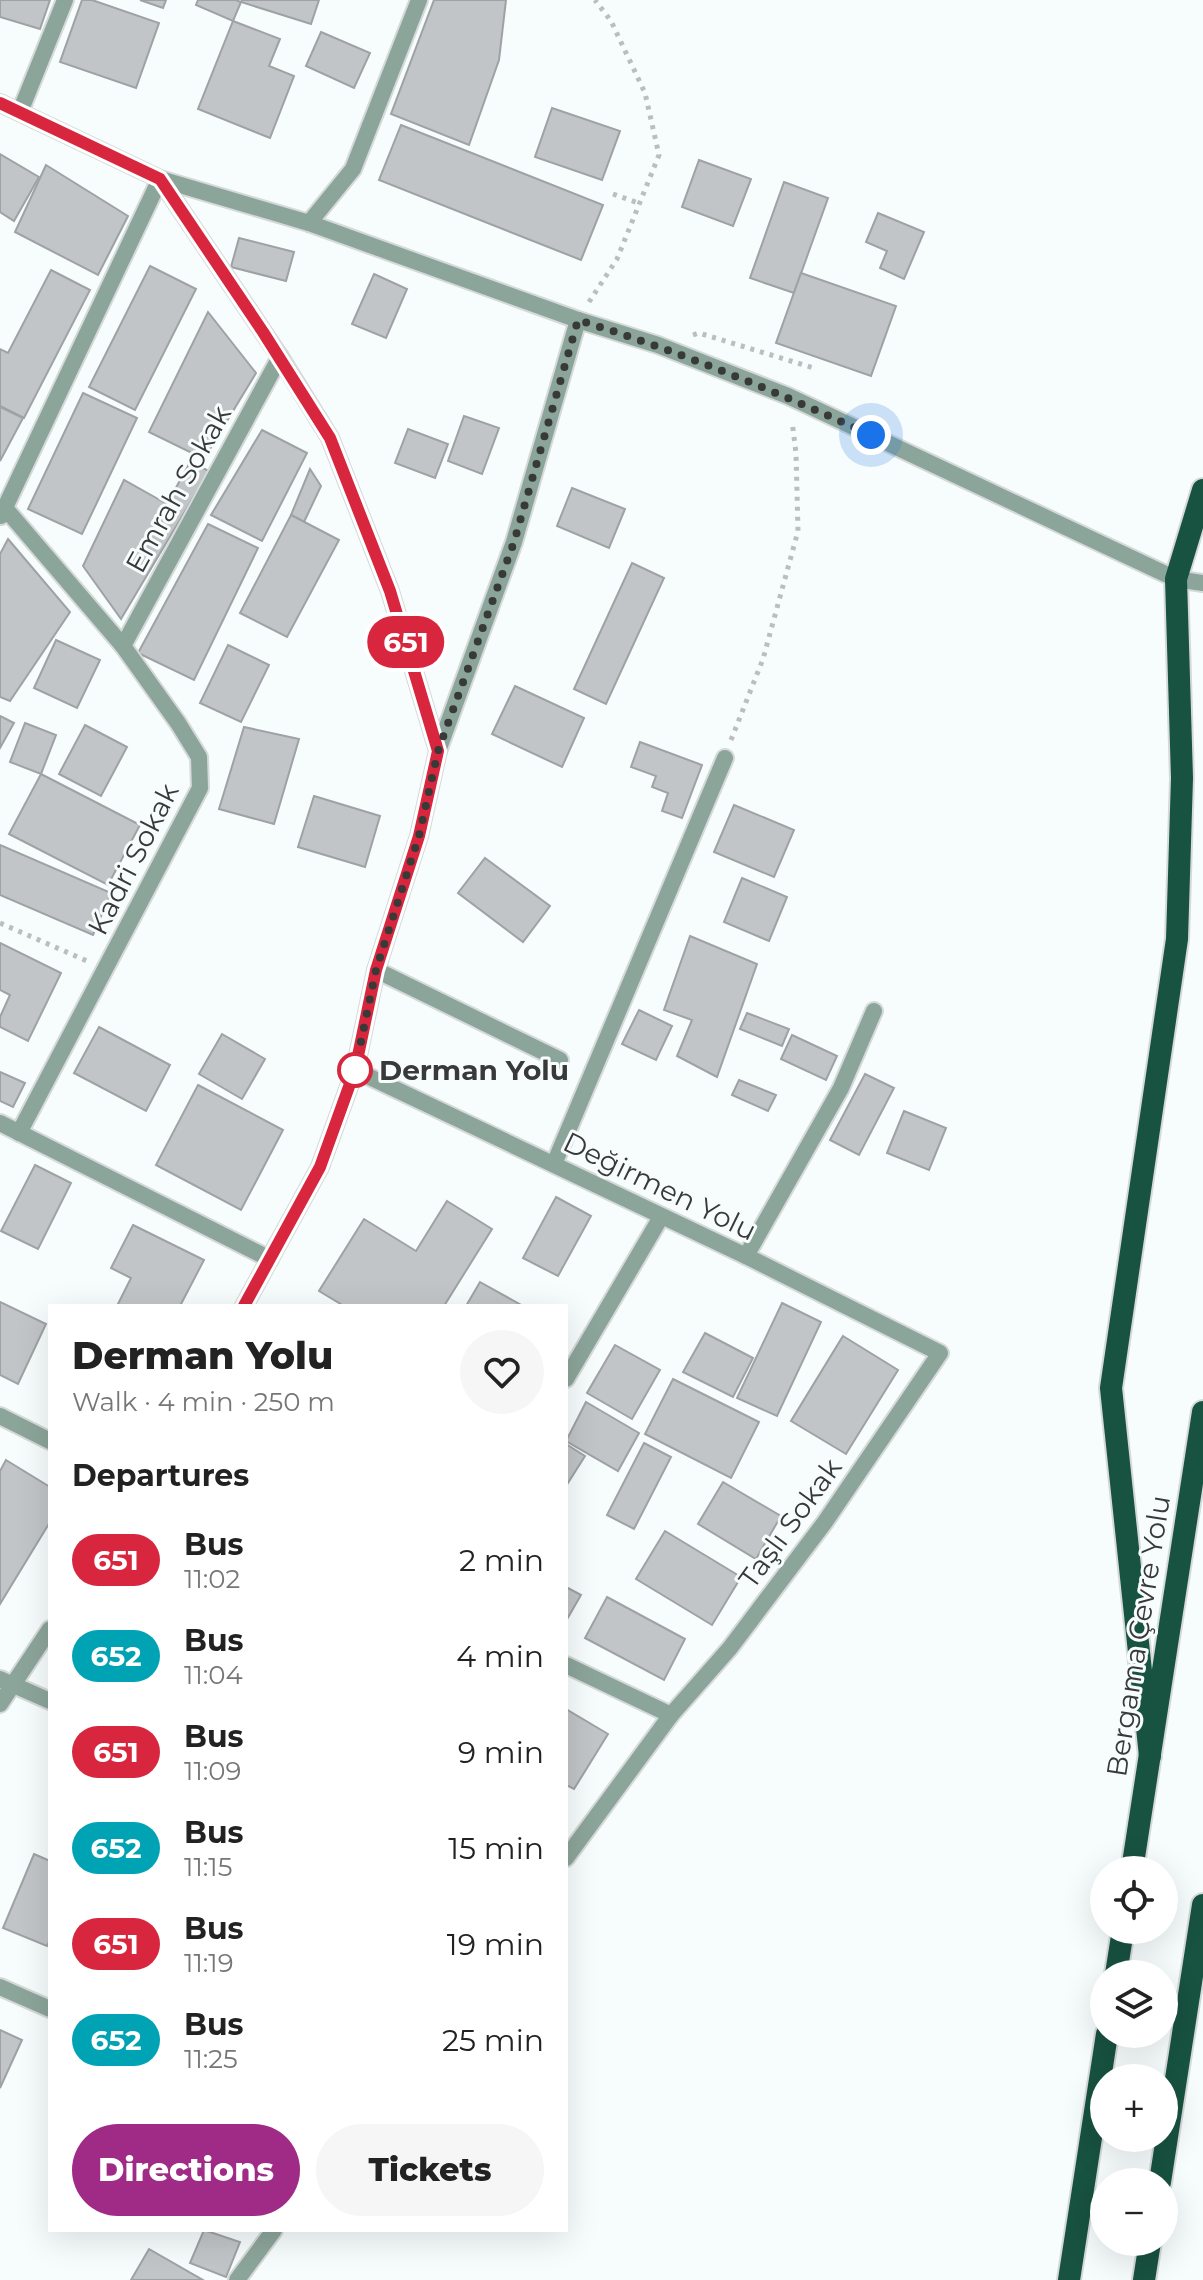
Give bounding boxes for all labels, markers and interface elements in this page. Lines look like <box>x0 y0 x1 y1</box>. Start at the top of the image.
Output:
street label: Emrah Sokak <box>118 399 238 579</box>
your location <box>851 415 891 455</box>
line badge: 651 <box>360 616 452 668</box>
text: 651 <box>383 625 429 659</box>
street label: Kadri Sokak <box>80 777 186 940</box>
marker: Derman Yolu <box>338 1053 372 1087</box>
place label: Derman Yolu <box>379 1053 569 1087</box>
street label: Değirmen Yolu <box>558 1125 762 1247</box>
button: heart <box>460 1330 544 1414</box>
text: Derman Yolu <box>72 1332 333 1379</box>
text: Walk · 4 min · 250 m <box>72 1386 335 1418</box>
street label: Taşlı Sokak <box>731 1451 849 1595</box>
text: Departures <box>72 1457 249 1494</box>
street label: Bergama Çevre Yolu <box>1099 1493 1177 1779</box>
text: Bus <box>184 1526 244 1563</box>
text: 2 min <box>459 1542 544 1579</box>
text: 651 <box>93 1543 139 1577</box>
text: 11:02 <box>184 1563 240 1595</box>
text: Bus <box>184 1622 244 1659</box>
text: 4 min <box>456 1638 544 1675</box>
text: 652 <box>91 1639 141 1673</box>
text: 11:04 <box>184 1659 243 1691</box>
text: Bus <box>184 1718 244 1755</box>
text: 9 min <box>458 1734 544 1771</box>
text: 651 <box>93 1735 139 1769</box>
text: 11:09 <box>184 1755 241 1787</box>
text: Bus <box>184 1814 244 1851</box>
text: 15 min <box>448 1830 544 1867</box>
text: 652 <box>91 1831 141 1865</box>
text: 11:15 <box>184 1851 232 1883</box>
map controls <box>1090 1856 1178 2256</box>
button: locate <box>1090 1856 1178 1944</box>
text: Bus <box>184 1910 244 1947</box>
text: 19 min <box>447 1926 544 1963</box>
text: 651 <box>93 1927 139 1961</box>
text: 11:19 <box>184 1947 234 1979</box>
button: layers <box>1090 1960 1178 2048</box>
text: Bus <box>184 2006 244 2043</box>
text: 25 min <box>442 2022 544 2059</box>
text: 652 <box>91 2023 141 2057</box>
text: 11:25 <box>184 2043 238 2075</box>
button: + <box>1090 2064 1178 2152</box>
button: Directions <box>72 2124 300 2216</box>
button: Tickets <box>316 2124 544 2216</box>
button: − <box>1090 2168 1178 2256</box>

